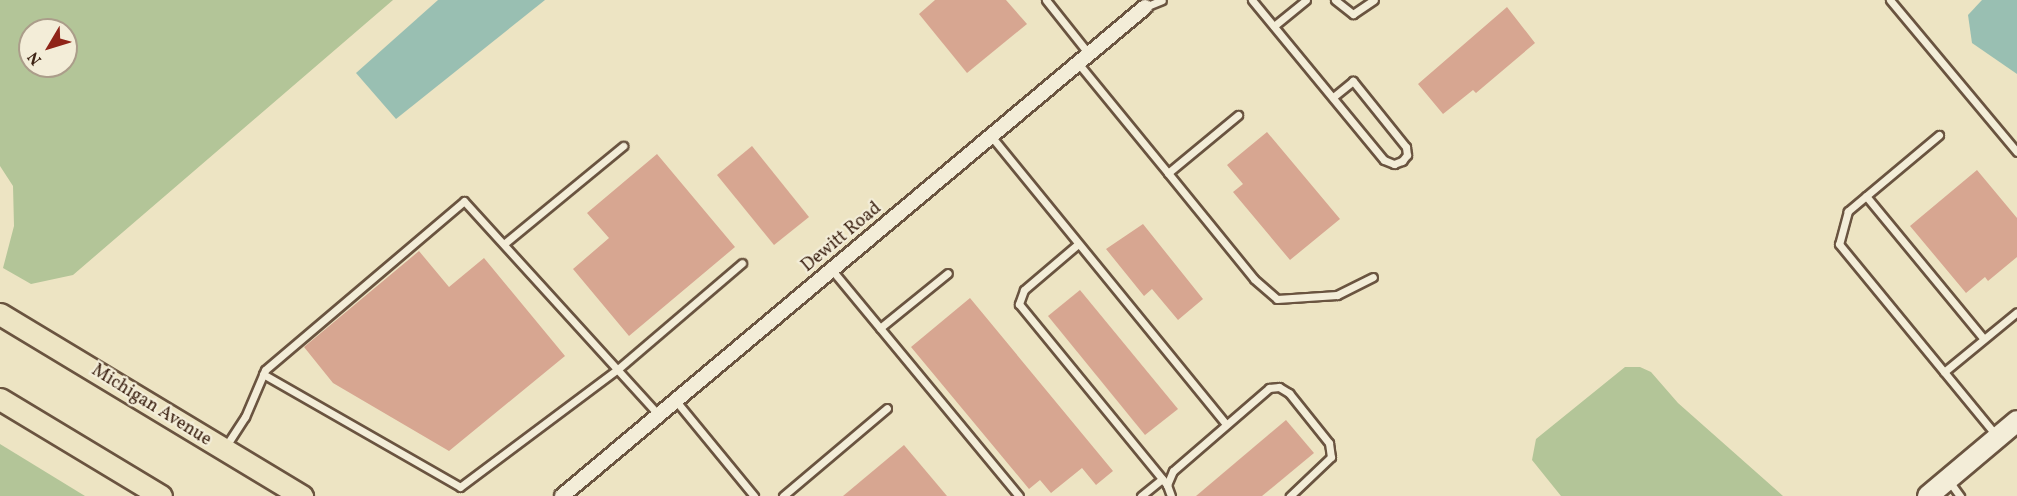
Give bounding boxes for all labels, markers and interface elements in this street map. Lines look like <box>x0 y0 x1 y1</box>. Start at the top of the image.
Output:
north arrow <box>18 18 78 78</box>
text: N <box>23 46 48 69</box>
street label: Dewitt Road <box>798 198 886 278</box>
street label: Michigan Avenue <box>87 360 215 452</box>

